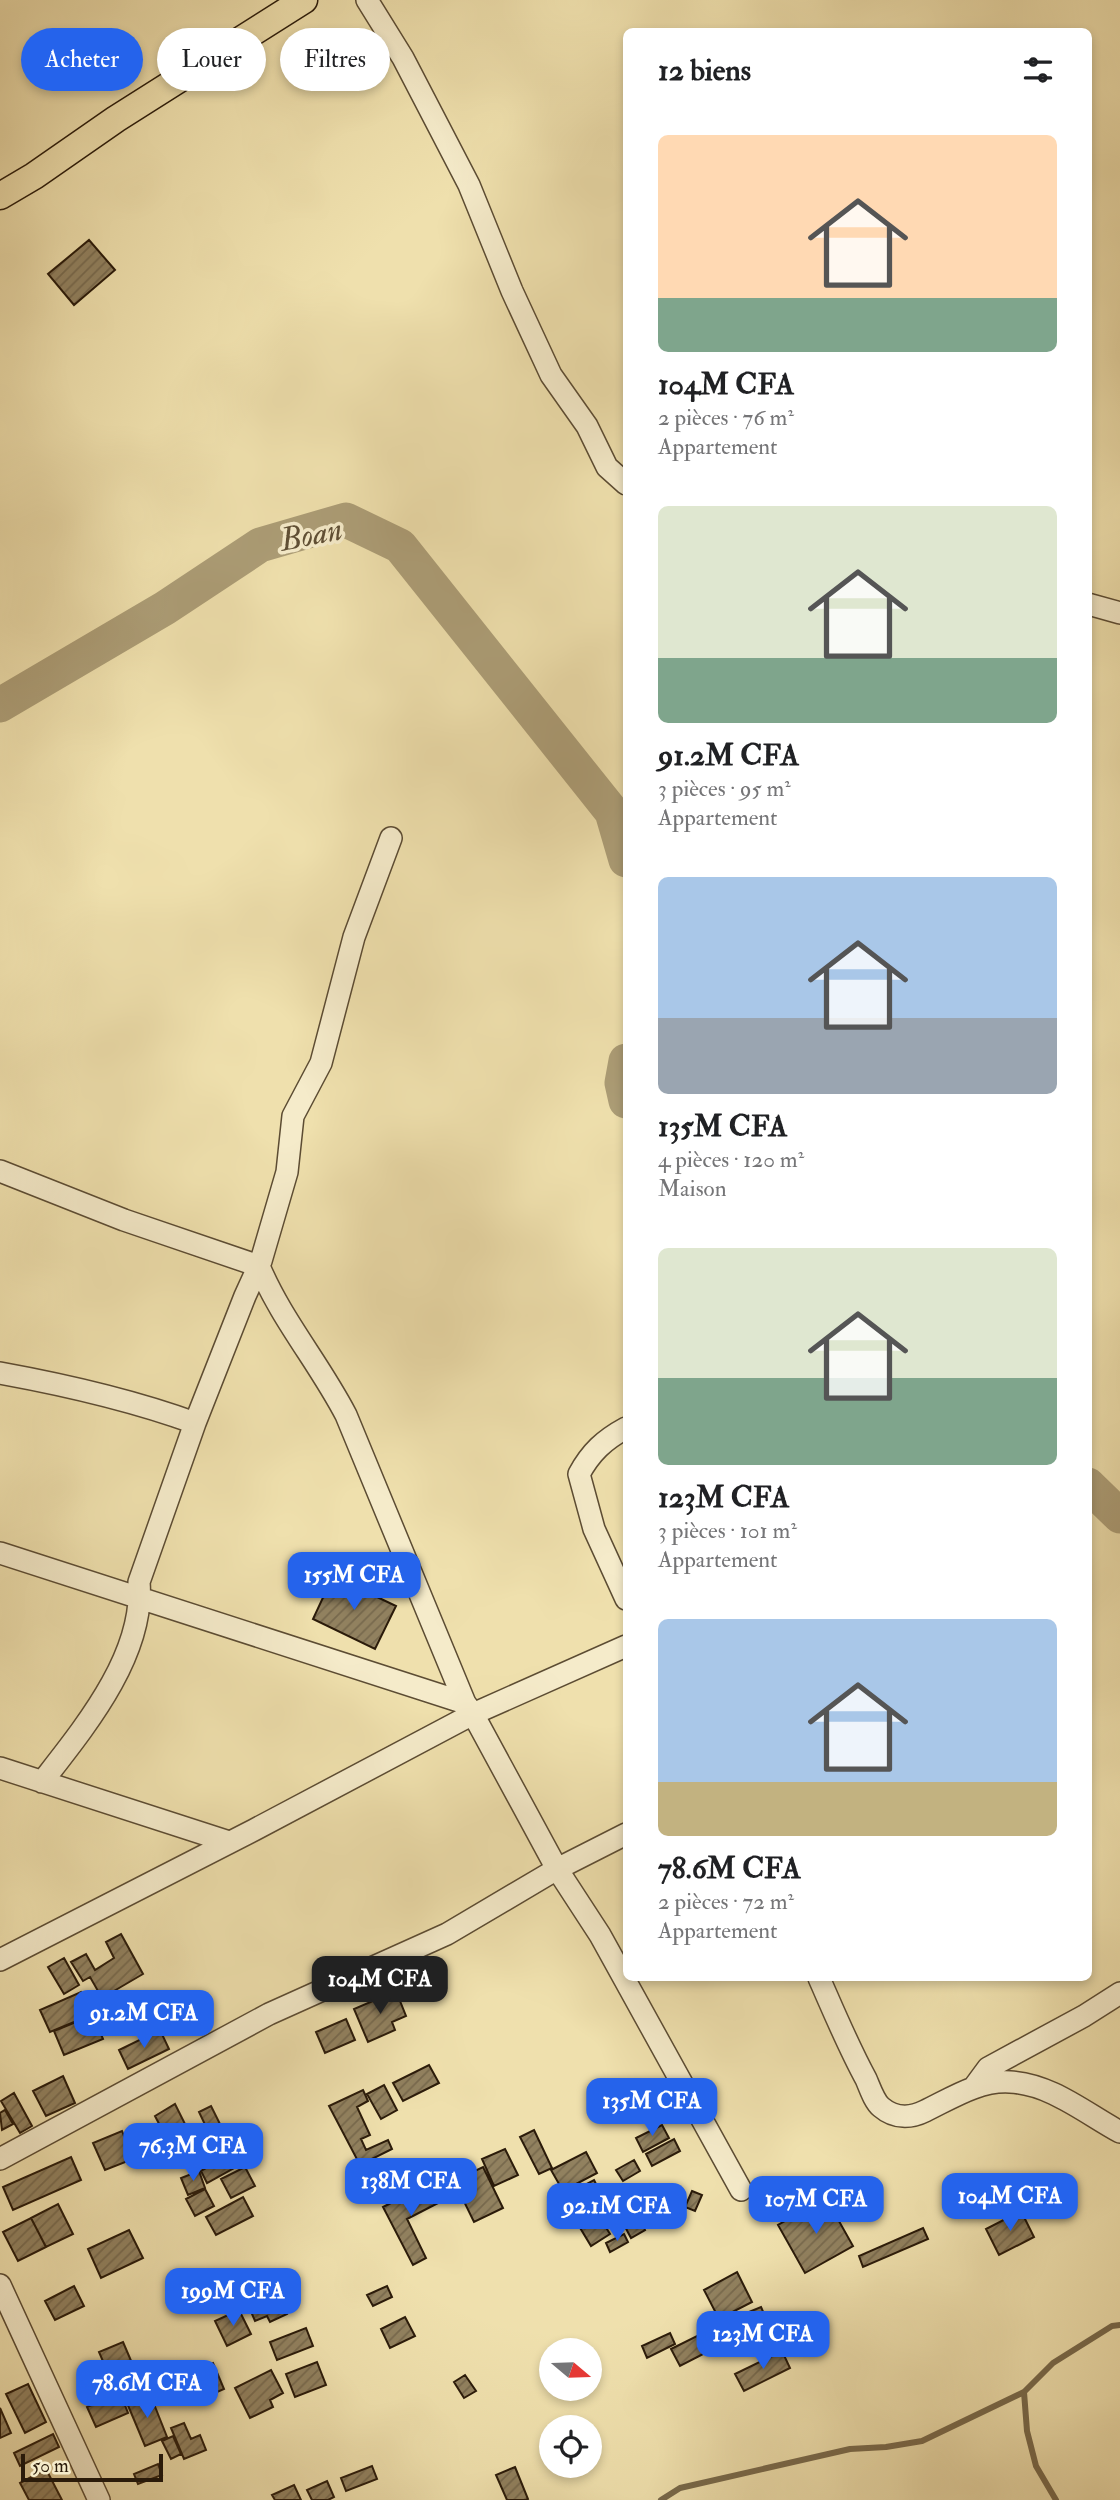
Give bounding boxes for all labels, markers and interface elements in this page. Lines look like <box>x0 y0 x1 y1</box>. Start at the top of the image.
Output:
chip: Acheter <box>21 28 143 91</box>
chip: Louer <box>157 28 266 91</box>
chip: Filtres <box>280 28 390 91</box>
icon: filters <box>1019 51 1057 89</box>
text: 12 biens <box>658 52 751 89</box>
icon: home <box>795 180 921 306</box>
text: 104M CFA <box>658 366 794 403</box>
text: 2 pièces · 76 m² <box>658 403 794 432</box>
text: Appartement <box>658 432 778 461</box>
water label: Boan <box>275 509 346 561</box>
icon: home <box>795 551 921 677</box>
text: 91.2M CFA <box>658 737 799 774</box>
text: 3 pièces · 95 m² <box>658 774 791 803</box>
text: Appartement <box>658 803 778 832</box>
icon: home <box>795 922 921 1048</box>
text: 135M CFA <box>658 1108 788 1145</box>
text: 4 pièces · 120 m² <box>658 1145 804 1174</box>
text: Maison <box>658 1174 727 1203</box>
icon: home <box>795 1293 921 1419</box>
text: 123M CFA <box>658 1479 790 1516</box>
text: 3 pièces · 101 m² <box>658 1516 797 1545</box>
text: Appartement <box>658 1545 778 1574</box>
pin: 155M CFA <box>282 1552 426 1612</box>
text: 155M CFA <box>304 1560 404 1589</box>
icon: home <box>795 1664 921 1790</box>
text: 78.6M CFA <box>658 1850 801 1887</box>
text: 2 pièces · 72 m² <box>658 1887 794 1916</box>
text: Appartement <box>658 1916 778 1945</box>
pin: 104M CFA <box>308 1956 452 2016</box>
text: 104M CFA <box>328 1964 432 1993</box>
pin: 91.2M CFA <box>64 1990 224 2050</box>
text: 91.2M CFA <box>90 1998 198 2027</box>
pin: 135M CFA <box>580 2078 724 2138</box>
text: 135M CFA <box>602 2086 702 2115</box>
pin: 76.3M CFA <box>113 2124 273 2183</box>
text: 76.3M CFA <box>139 2131 247 2160</box>
pin: 138M CFA <box>339 2158 483 2218</box>
text: 138M CFA <box>361 2166 461 2195</box>
pin: 104M CFA <box>938 2174 1082 2233</box>
pin: 107M CFA <box>744 2176 888 2236</box>
text: 104M CFA <box>958 2181 1062 2210</box>
pin: 92.1M CFA <box>537 2184 697 2243</box>
text: 107M CFA <box>765 2184 867 2213</box>
text: 92.1M CFA <box>563 2191 671 2220</box>
pin: 199M CFA <box>161 2268 305 2328</box>
text: 199M CFA <box>181 2276 285 2305</box>
pin: 123M CFA <box>691 2312 835 2371</box>
text: 123M CFA <box>713 2319 813 2348</box>
north arrow <box>539 2338 602 2401</box>
map controls <box>539 2338 602 2478</box>
pin: 78.6M CFA <box>67 2360 227 2420</box>
text: 78.6M CFA <box>92 2368 202 2397</box>
button: locate <box>539 2415 602 2478</box>
scale bar <box>21 2451 163 2483</box>
text: 50 m <box>32 2454 69 2478</box>

